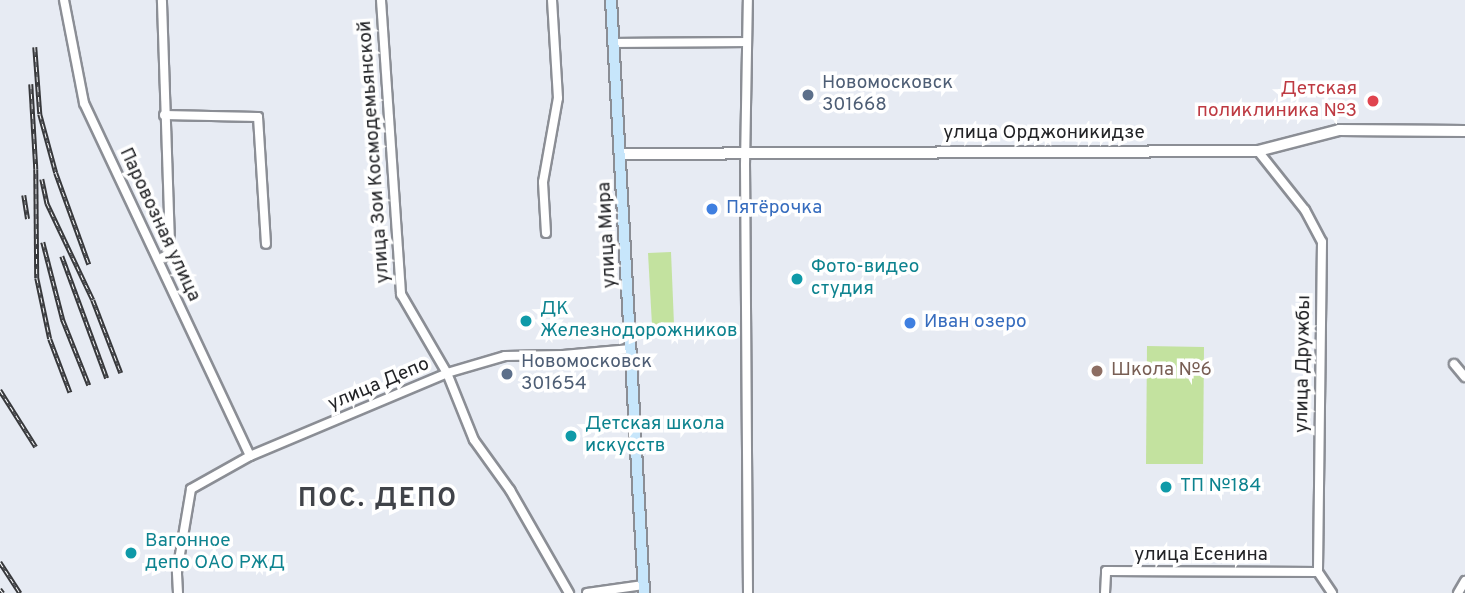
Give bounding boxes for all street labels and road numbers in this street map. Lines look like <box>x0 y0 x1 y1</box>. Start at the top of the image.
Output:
street label: улица Зои Космодемьянской <box>354 20 396 284</box>
street label: улица Орджоникидзе <box>943 123 1145 145</box>
street label: Паровозная улица <box>113 145 205 305</box>
street label: улица Мира <box>594 181 622 289</box>
street label: улица Дружбы <box>1291 295 1317 433</box>
street label: улица Депо <box>325 353 433 417</box>
street label: улица Есенина <box>1134 545 1268 567</box>

